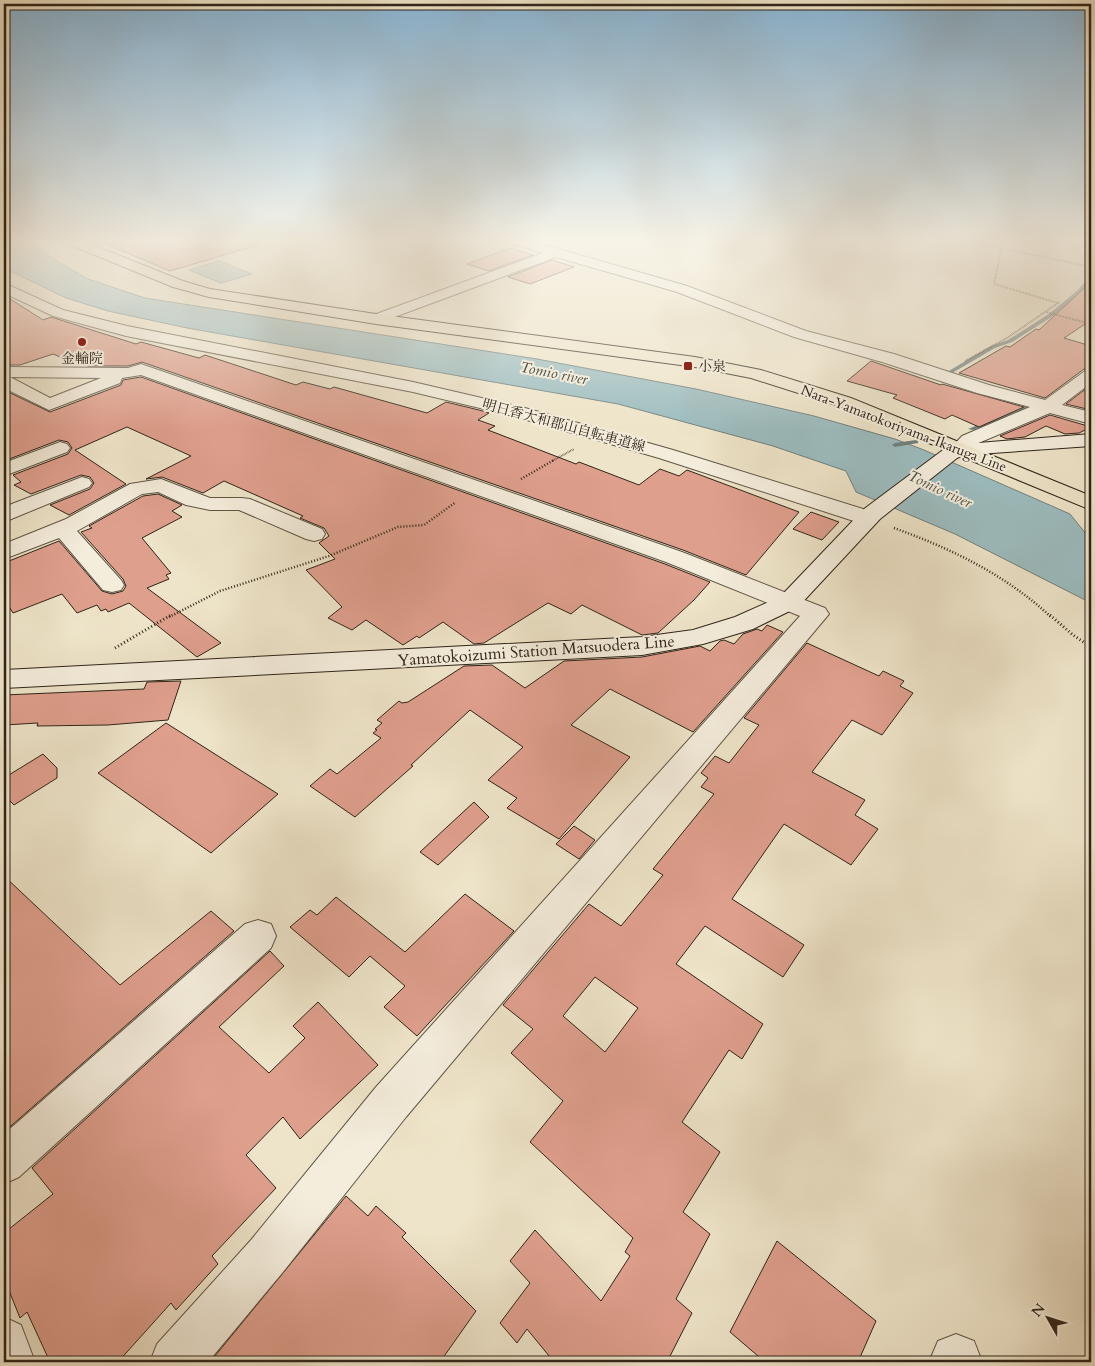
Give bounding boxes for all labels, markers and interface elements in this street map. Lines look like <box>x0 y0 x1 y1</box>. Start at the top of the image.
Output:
marker: 金輪院 <box>76 336 88 348</box>
place label: 金輪院 <box>61 349 103 368</box>
water label: Tomio river <box>519 357 591 390</box>
place label: 小泉 <box>698 357 726 376</box>
marker: 小泉 <box>682 360 694 372</box>
street label: Nara-Yamatokoriyama-Ikaruga Line <box>798 380 1009 477</box>
street label: 明日香大和郡山自転車道線 <box>480 395 647 456</box>
water label: Tomio river <box>905 465 976 513</box>
street label: Yamatokoizumi Station Matsuodera Line <box>397 630 675 672</box>
north arrow <box>1022 1294 1072 1344</box>
text: N <box>1027 1299 1049 1321</box>

